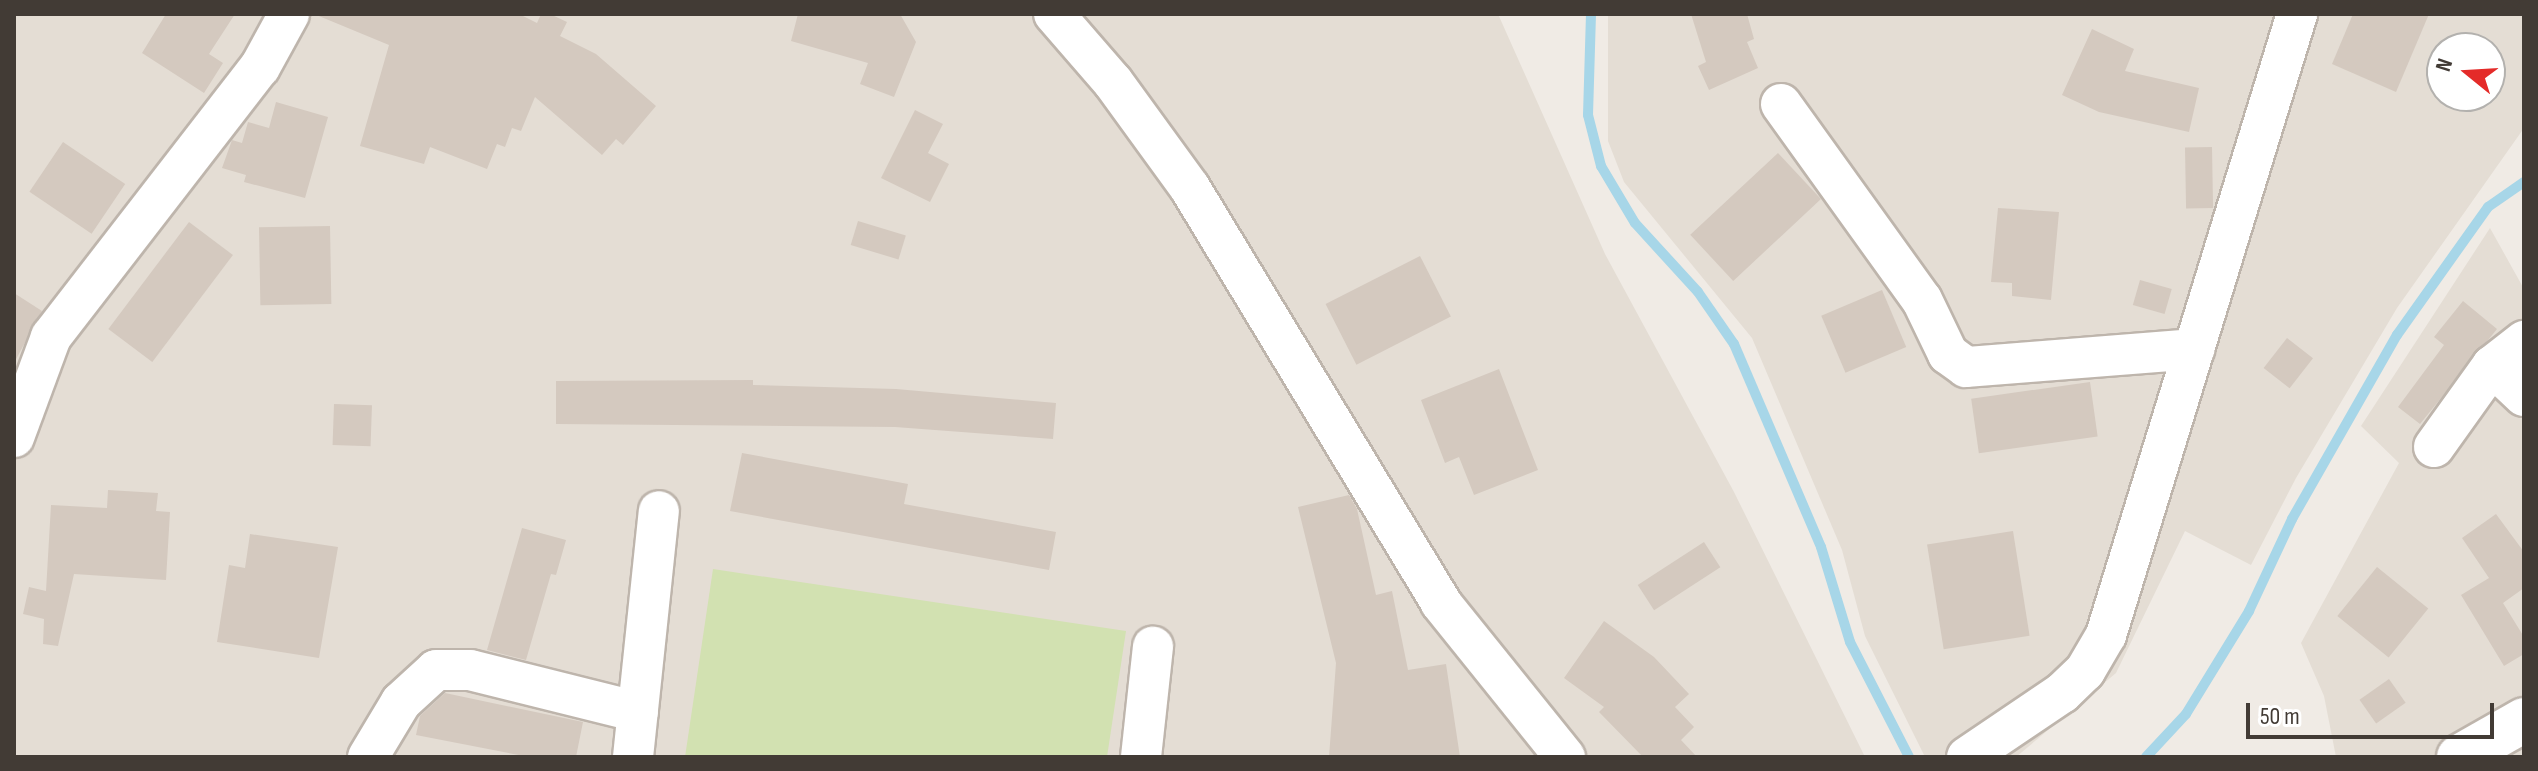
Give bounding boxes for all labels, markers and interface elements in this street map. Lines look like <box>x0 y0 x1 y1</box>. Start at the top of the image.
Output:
north arrow <box>2426 32 2506 112</box>
text: N <box>2430 55 2459 75</box>
scale bar <box>2250 687 2498 737</box>
text: 50 m <box>2260 702 2300 731</box>

